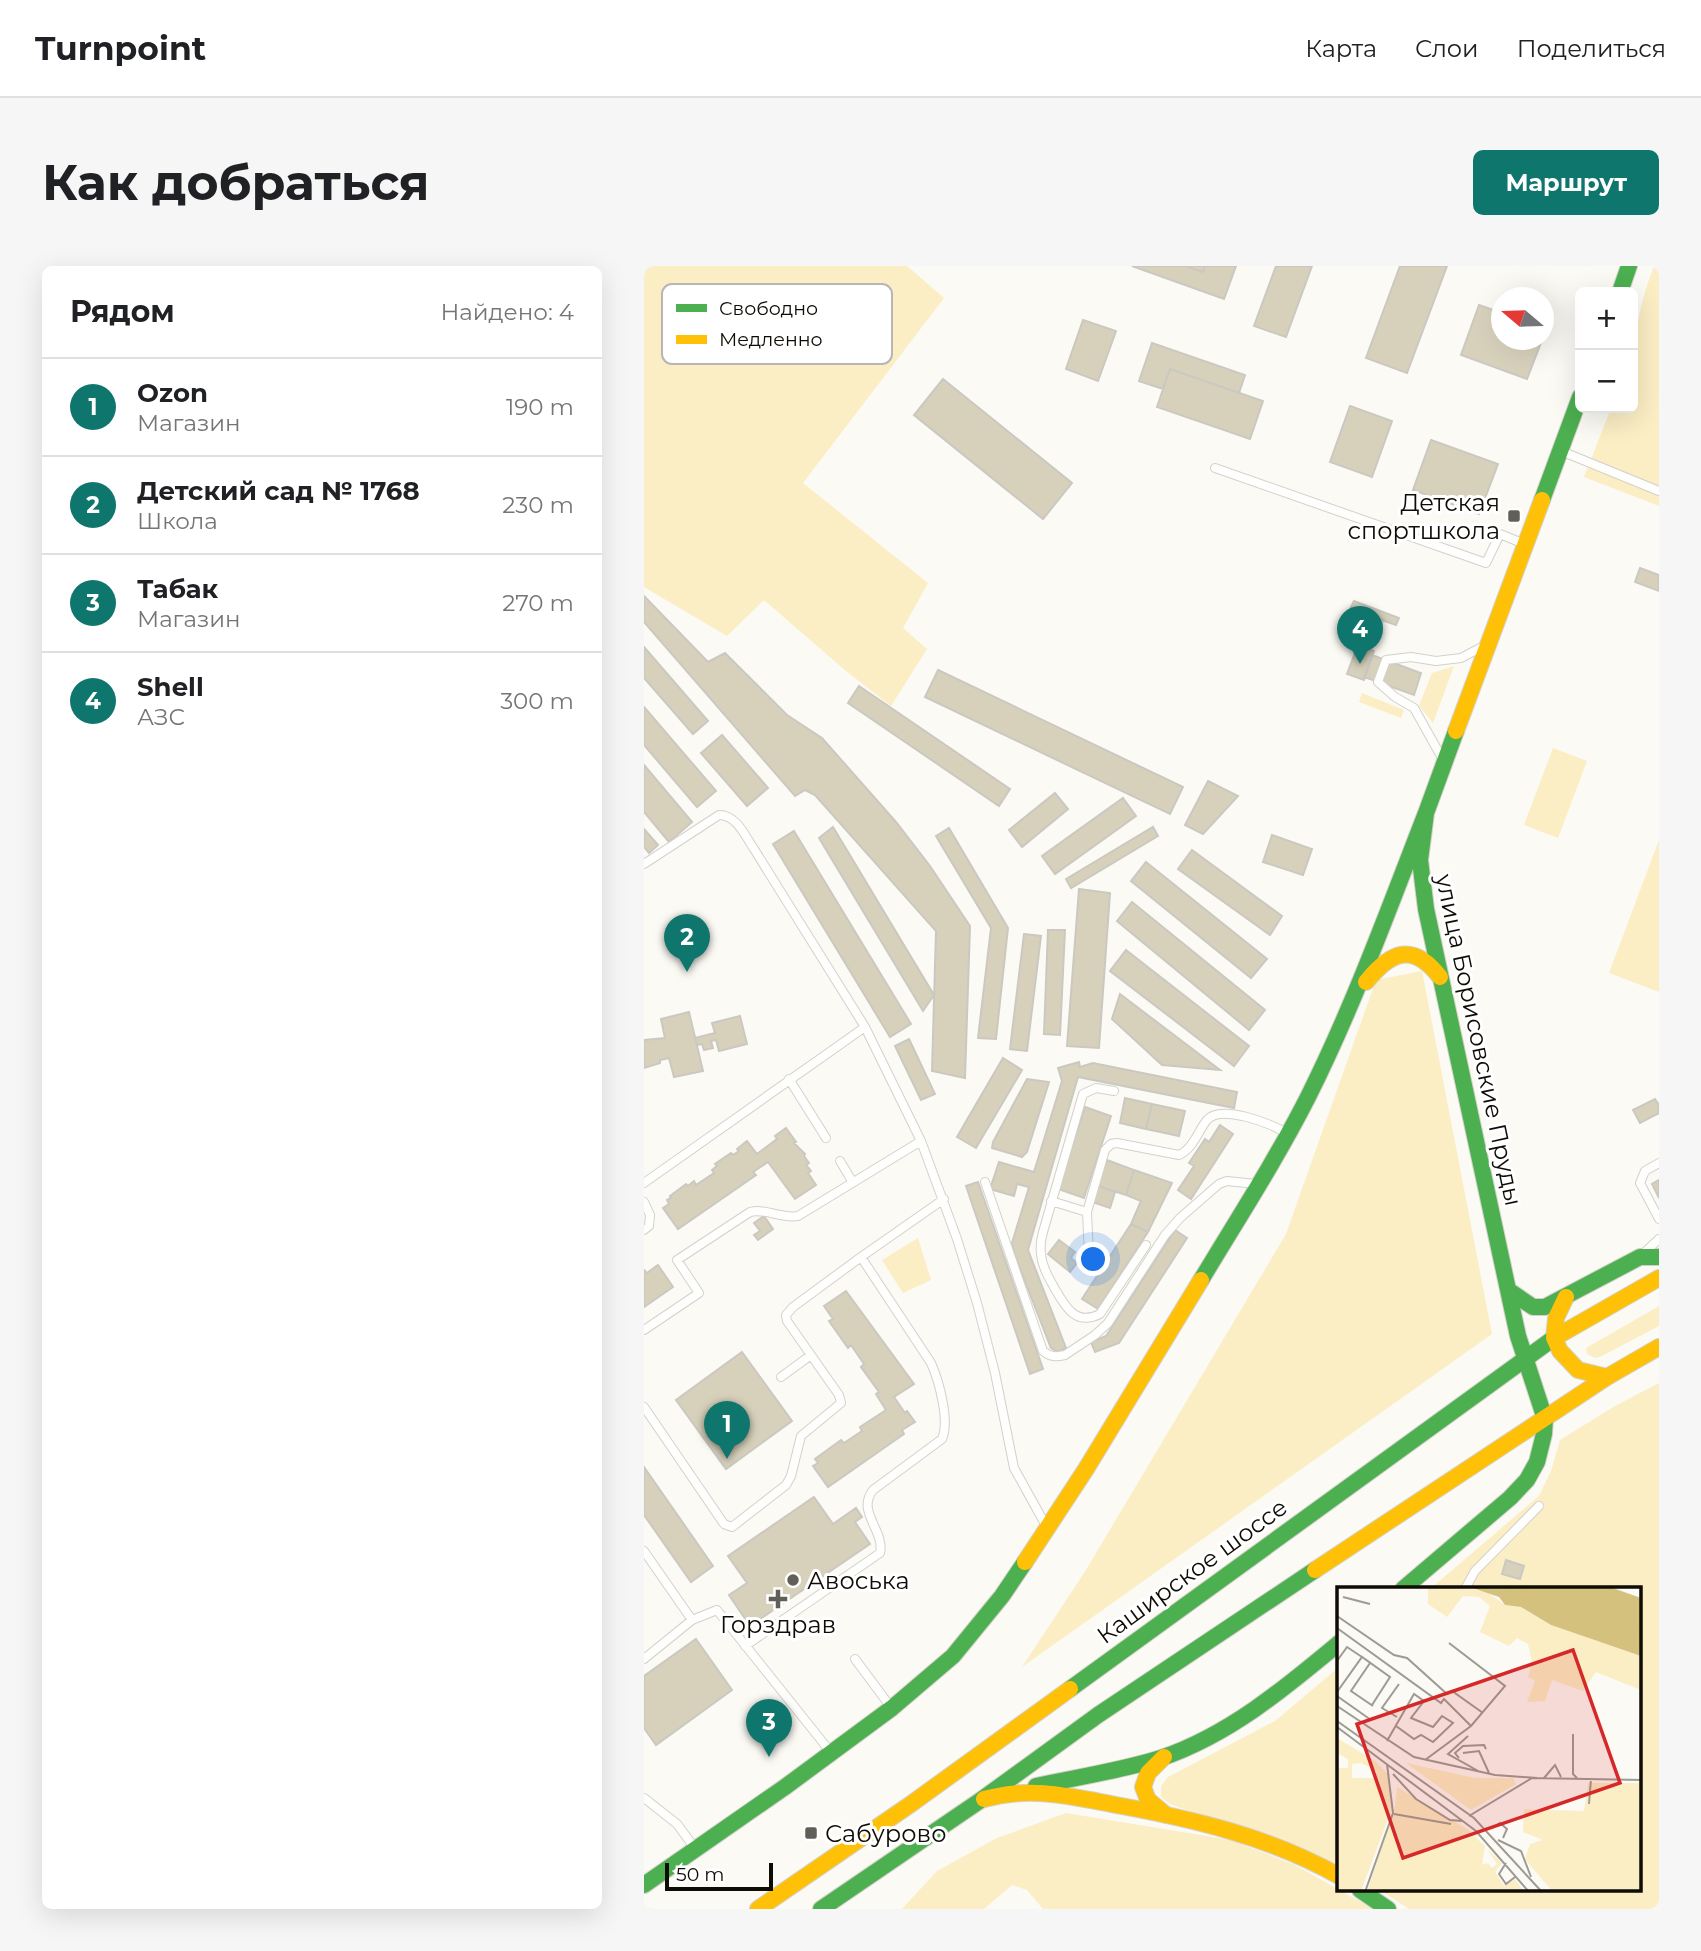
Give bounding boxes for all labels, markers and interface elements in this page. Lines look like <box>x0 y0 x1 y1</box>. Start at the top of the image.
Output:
text: Turnpoint <box>35 28 206 68</box>
text: Карта <box>1305 34 1377 63</box>
text: Слои <box>1415 34 1479 63</box>
text: Поделиться <box>1517 34 1666 63</box>
button: Маршрут <box>1473 150 1659 215</box>
text: Как добраться <box>42 153 430 212</box>
legend <box>662 284 892 364</box>
north arrow <box>1491 287 1554 350</box>
map controls <box>1575 287 1638 413</box>
button: + <box>1575 287 1638 350</box>
text: Рядом <box>70 293 175 330</box>
text: Свободно <box>719 297 818 320</box>
text: Найдено: 4 <box>440 298 574 326</box>
text: Медленно <box>719 328 823 351</box>
button: − <box>1575 350 1638 413</box>
text: Ozon <box>137 377 208 409</box>
text: 1 <box>88 393 98 421</box>
text: 190 m <box>506 393 574 421</box>
text: Магазин <box>137 409 241 437</box>
text: Детский сад № 1768 <box>137 475 420 507</box>
place label: Детская спортшкола <box>1348 488 1500 545</box>
text: 2 <box>86 491 100 519</box>
text: 230 m <box>502 491 574 519</box>
text: Школа <box>137 507 218 535</box>
marker: Детская спортшкола <box>1506 508 1522 524</box>
text: Табак <box>137 573 218 605</box>
text: 3 <box>86 589 100 617</box>
text: 270 m <box>502 589 574 617</box>
text: Магазин <box>137 605 241 633</box>
pin: 4 <box>1337 606 1383 664</box>
text: Shell <box>137 671 204 703</box>
text: 4 <box>85 687 101 715</box>
text: 300 m <box>500 687 574 715</box>
text: АЗС <box>137 703 185 731</box>
street label: улица Борисовские Пруды <box>1429 871 1528 1208</box>
pin: 2 <box>664 914 710 972</box>
your location <box>1076 1242 1110 1276</box>
pin: 1 <box>704 1401 750 1459</box>
street label: Каширское шоссе <box>1091 1492 1293 1650</box>
place label: Авоська <box>807 1566 909 1595</box>
marker: Авоська <box>785 1572 801 1588</box>
inset map <box>1337 1587 1642 1892</box>
marker: Горздрав <box>770 1591 786 1607</box>
place label: Горздрав <box>720 1610 836 1639</box>
pin: 3 <box>746 1699 792 1757</box>
place label: Сабурово <box>825 1819 946 1848</box>
marker: Сабурово <box>803 1825 819 1841</box>
scale bar <box>665 1860 774 1892</box>
text: 50 m <box>676 1863 724 1886</box>

